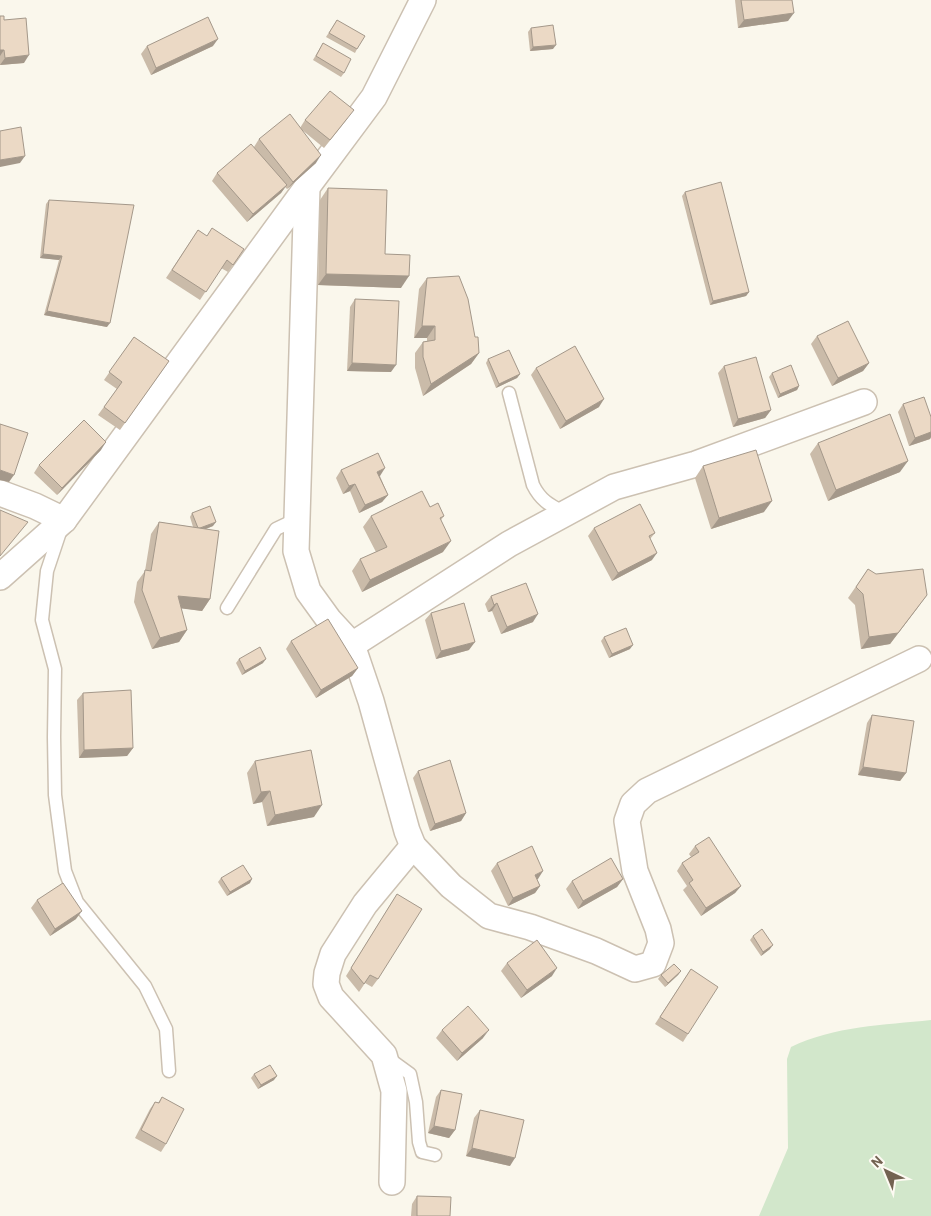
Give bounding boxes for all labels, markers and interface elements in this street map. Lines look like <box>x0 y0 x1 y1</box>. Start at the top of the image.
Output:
north arrow <box>861 1146 911 1196</box>
text: N <box>867 1152 886 1171</box>

